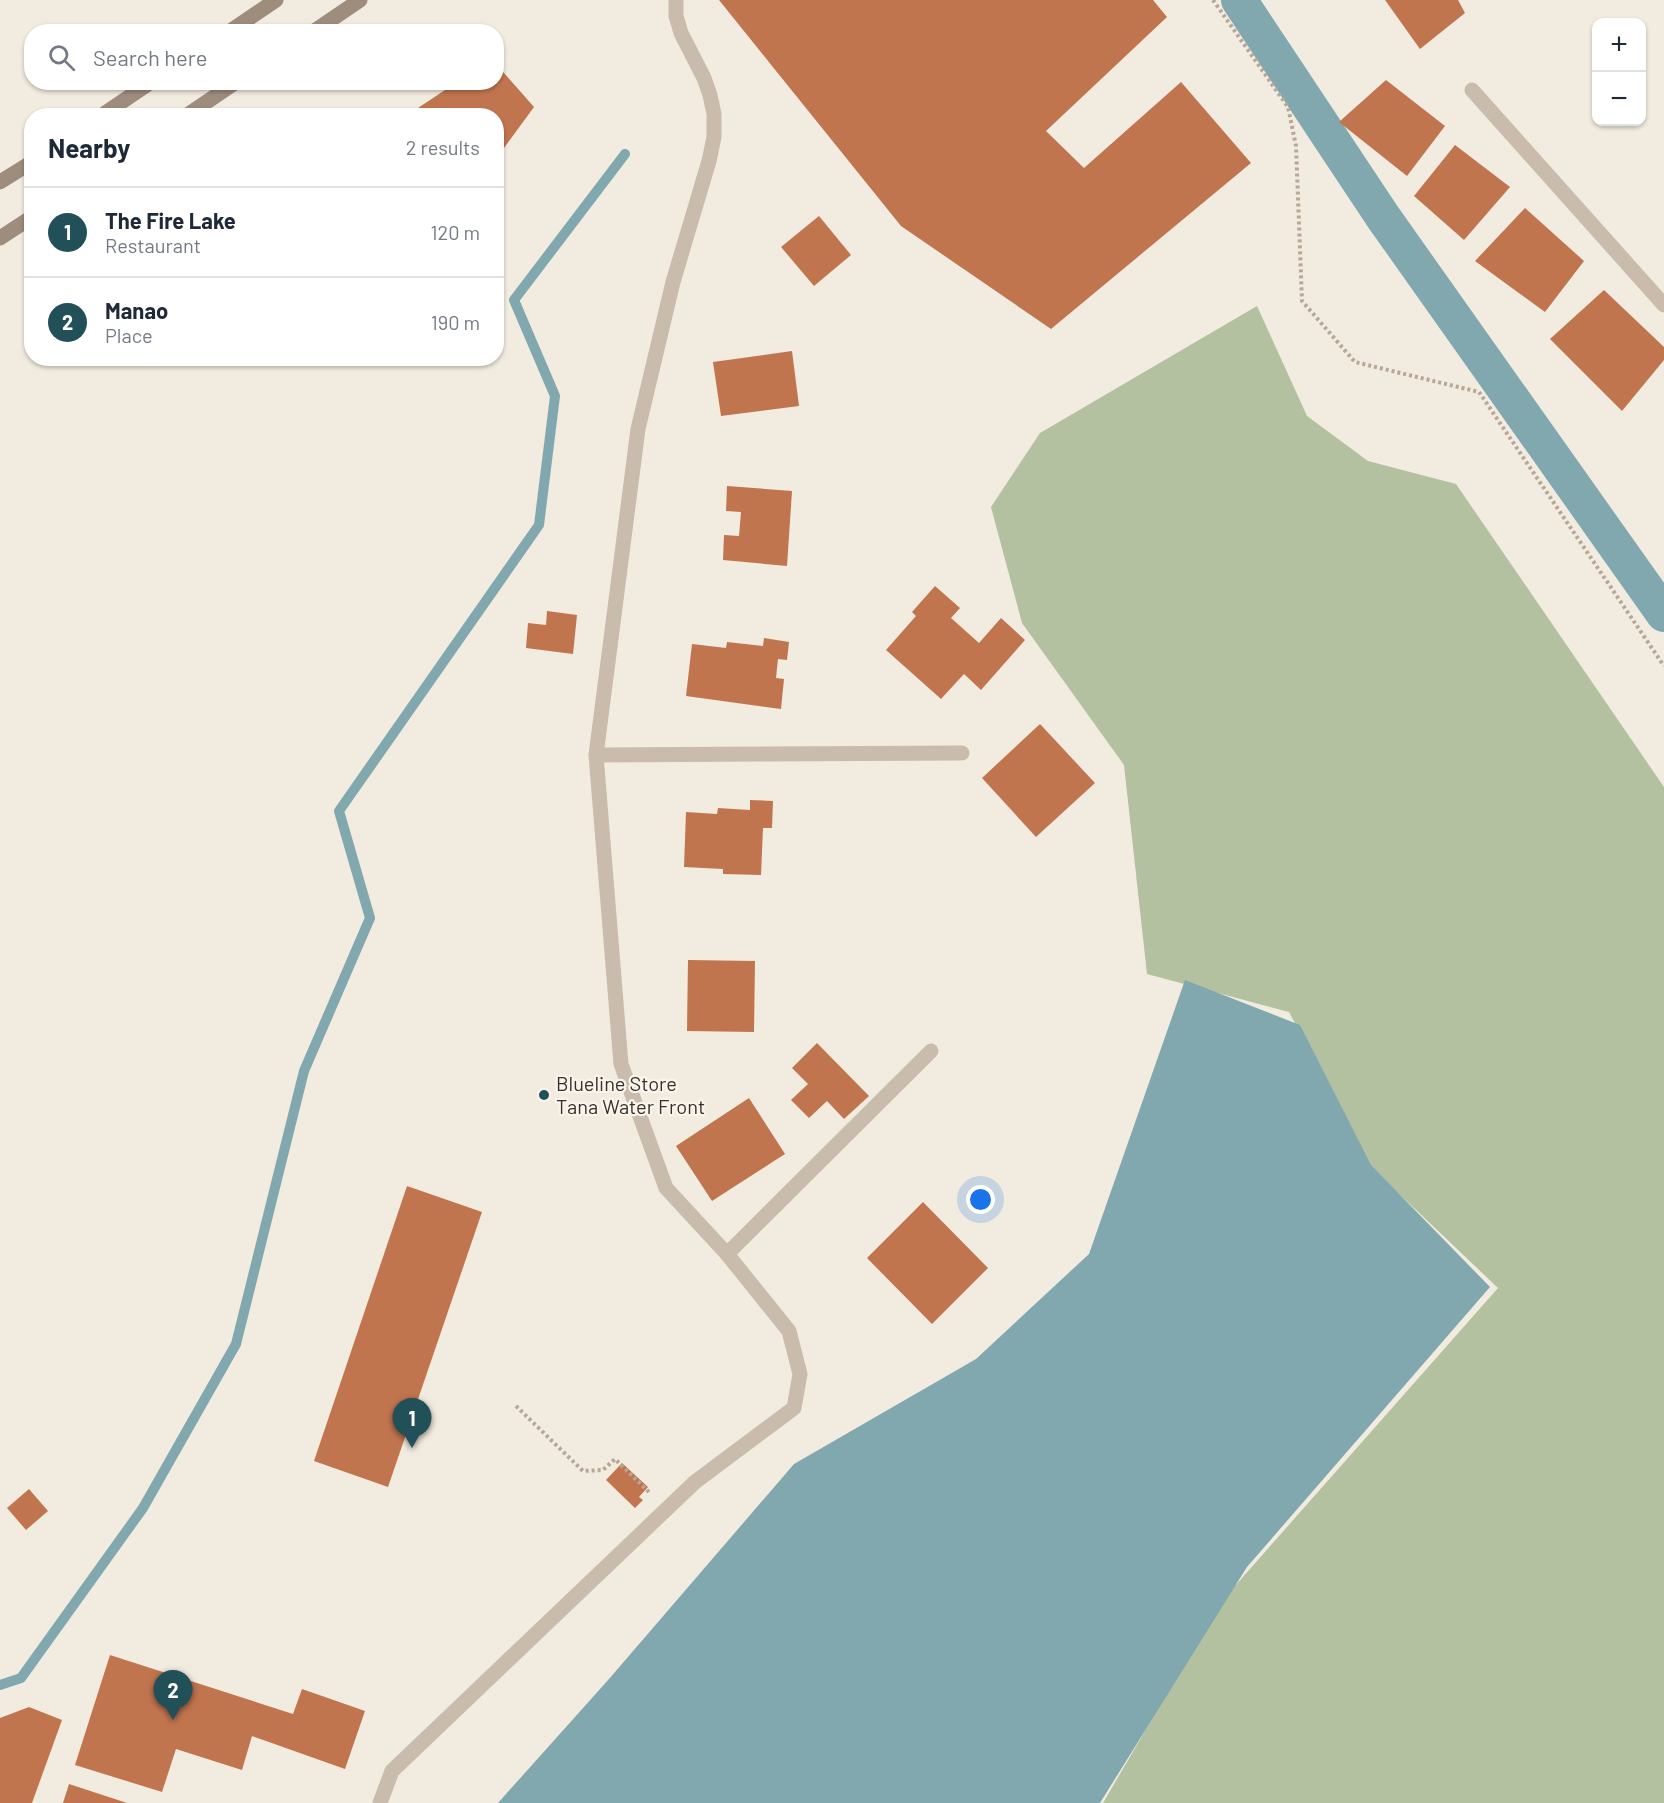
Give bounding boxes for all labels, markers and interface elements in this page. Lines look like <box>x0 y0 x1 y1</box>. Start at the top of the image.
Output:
map controls <box>1592 18 1646 126</box>
button: + <box>1592 18 1646 72</box>
search box <box>24 24 504 90</box>
icon: search <box>45 41 78 74</box>
text: Search here <box>93 44 207 70</box>
button: − <box>1592 72 1646 126</box>
text: Nearby <box>48 132 130 163</box>
text: 2 results <box>406 135 480 159</box>
text: The Fire Lake <box>105 207 236 233</box>
text: 1 <box>64 220 71 244</box>
text: 120 m <box>430 220 480 244</box>
text: Restaurant <box>105 233 201 257</box>
text: Manao <box>105 297 168 323</box>
text: 2 <box>62 310 73 334</box>
text: 190 m <box>431 310 480 334</box>
text: Place <box>105 323 153 347</box>
place label: Blueline Store Tana Water Front <box>556 1071 705 1118</box>
marker: Blueline Store Tana Water Front <box>537 1088 551 1102</box>
your location <box>966 1185 995 1214</box>
pin: 1 <box>392 1398 432 1448</box>
pin: 2 <box>154 1670 192 1720</box>

